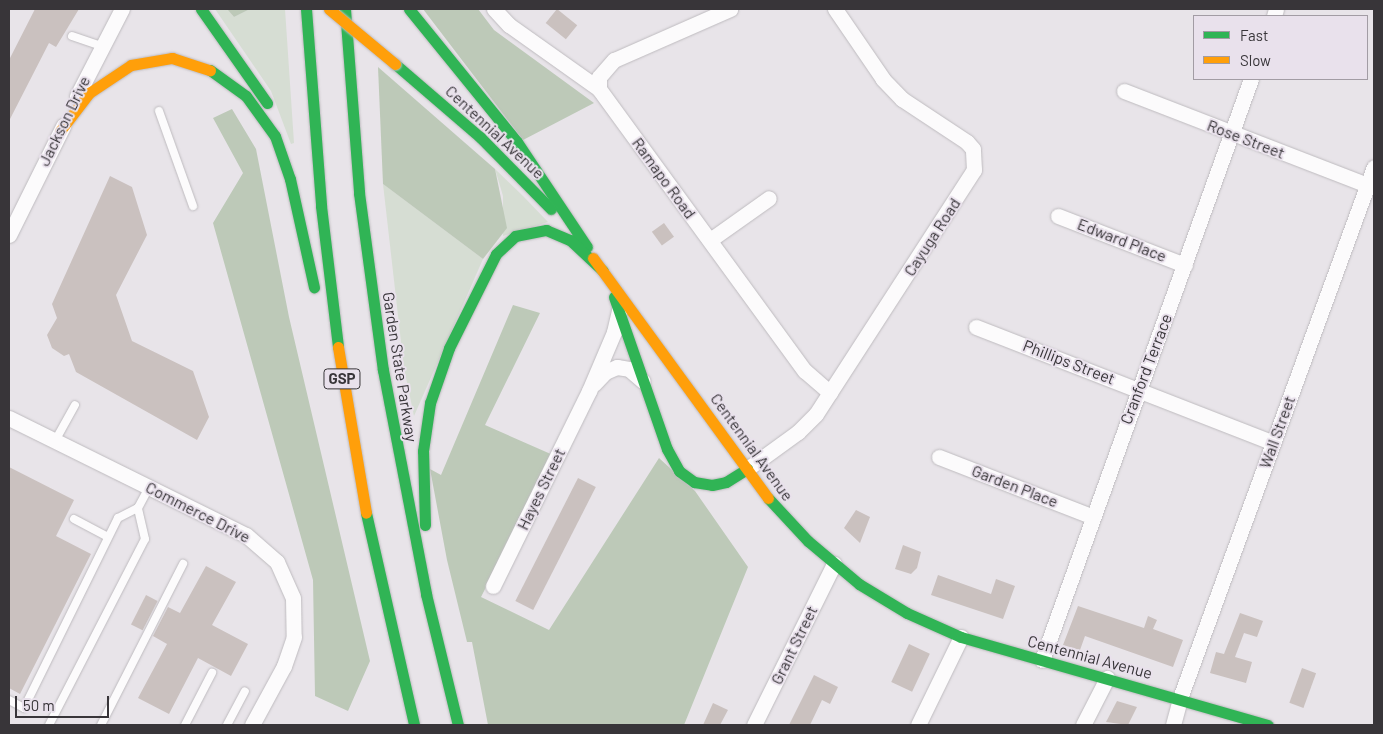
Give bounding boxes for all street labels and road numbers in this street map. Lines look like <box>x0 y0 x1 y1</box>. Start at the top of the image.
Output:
street label: Jackson Drive <box>34 73 94 169</box>
street label: Centennial Avenue <box>442 81 548 183</box>
street label: Rose Street <box>1204 115 1288 163</box>
street label: Ramapo Road <box>628 134 700 222</box>
street label: Cayuga Road <box>900 194 964 280</box>
street label: Edward Place <box>1075 214 1169 266</box>
street label: Garden State Parkway <box>379 291 421 443</box>
street label: Cranford Terrace <box>1116 311 1176 427</box>
street label: Phillips Street <box>1020 336 1118 388</box>
road number: GSP <box>323 366 361 392</box>
street label: Centennial Avenue <box>707 390 797 504</box>
street label: Wall Street <box>1255 393 1299 471</box>
street label: Hayes Street <box>513 445 569 533</box>
street label: Garden Place <box>969 461 1061 511</box>
street label: Commerce Drive <box>143 477 253 547</box>
street label: Grant Street <box>767 603 821 687</box>
street label: Centennial Avenue <box>1026 631 1154 683</box>

